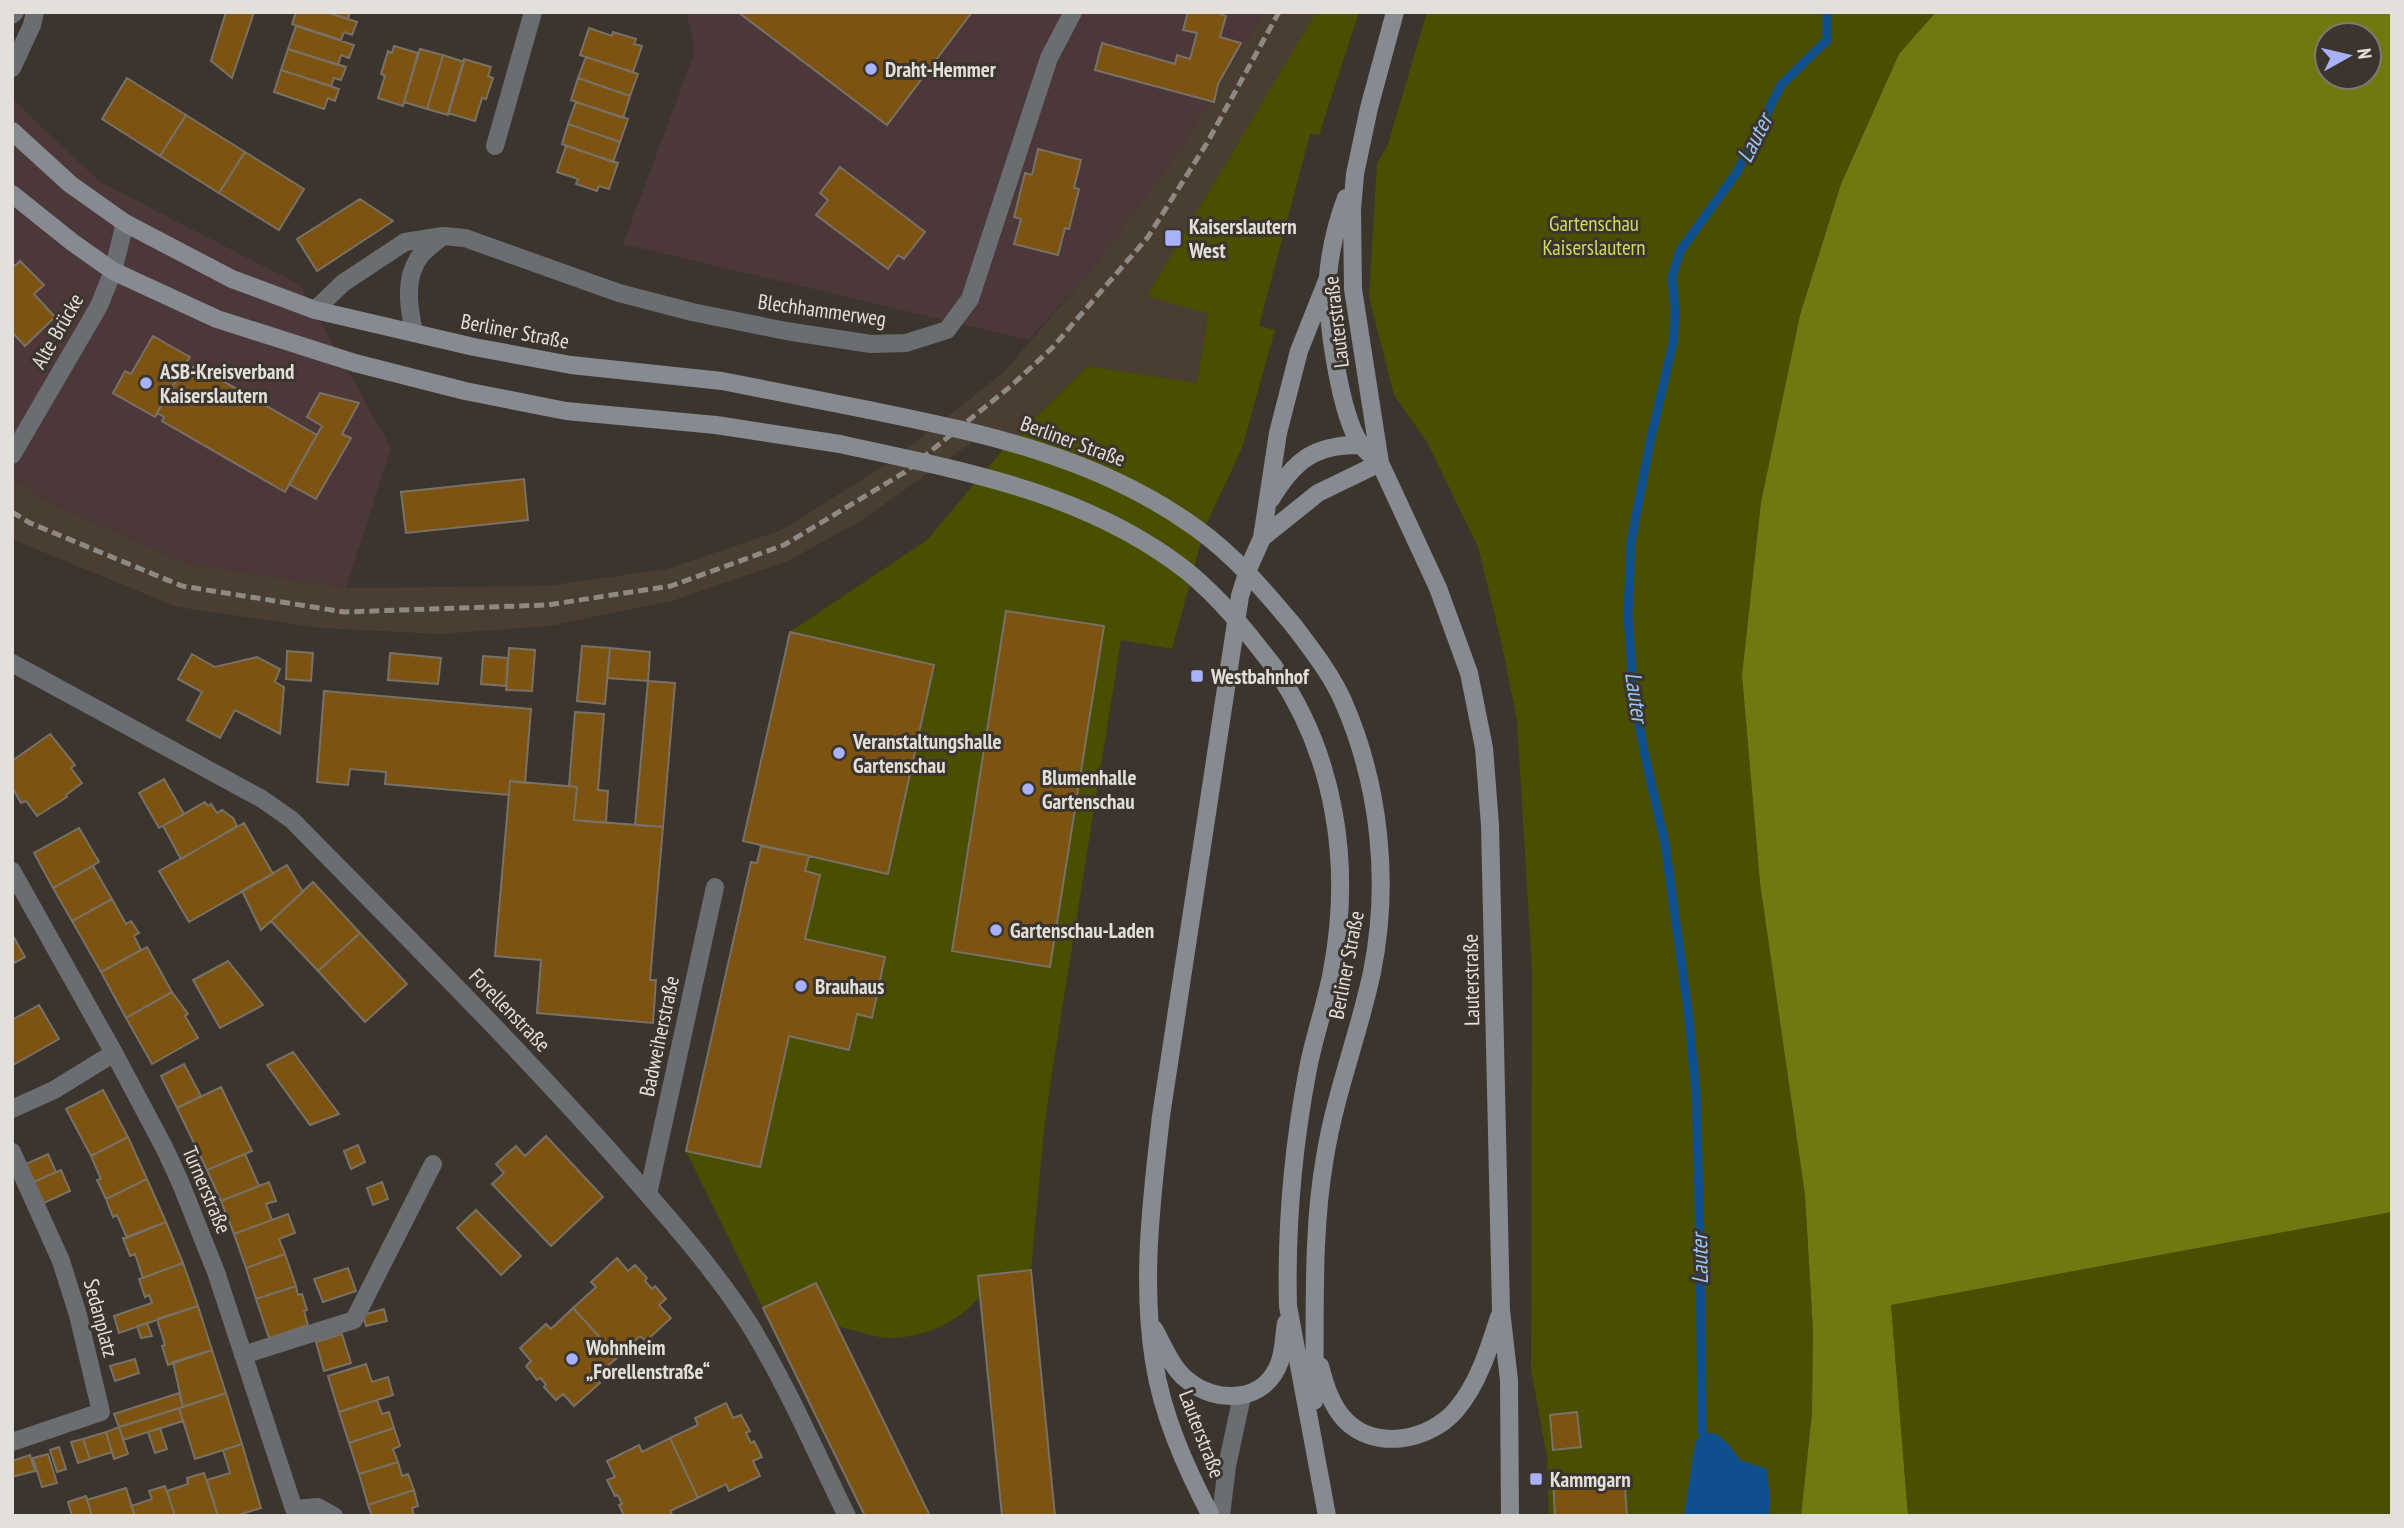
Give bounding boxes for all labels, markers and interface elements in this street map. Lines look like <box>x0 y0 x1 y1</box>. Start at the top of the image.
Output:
north arrow <box>2313 21 2383 91</box>
text: N <box>2352 47 2377 60</box>
place label: Draht-Hemmer <box>885 56 997 83</box>
marker: Draht-Hemmer <box>863 61 879 77</box>
water label: Lauter <box>1730 106 1780 167</box>
park label: Gartenschau Kaiserslautern <box>1542 210 1646 261</box>
place label: Kaiserslautern West <box>1188 213 1297 264</box>
marker: Kaiserslautern West <box>1163 228 1183 248</box>
street label: Lauterstraße <box>1317 275 1355 369</box>
street label: Blechhammerweg <box>756 288 888 332</box>
street label: Alte Brücke <box>25 289 89 373</box>
street label: Berliner Straße <box>459 307 571 355</box>
place label: ASB-Kreisverband Kaiserslautern <box>159 358 294 409</box>
marker: ASB-Kreisverband Kaiserslautern <box>138 375 154 391</box>
street label: Berliner Straße <box>1017 410 1129 472</box>
place label: Westbahnhof <box>1210 663 1310 690</box>
marker: Westbahnhof <box>1189 668 1205 684</box>
water label: Lauter <box>1619 670 1655 728</box>
place label: Veranstaltungshalle Gartenschau <box>852 728 1002 779</box>
marker: Veranstaltungshalle Gartenschau <box>831 745 847 761</box>
place label: Blumenhalle Gartenschau <box>1042 764 1136 815</box>
marker: Blumenhalle Gartenschau <box>1020 781 1036 797</box>
street label: Berliner Straße <box>1322 909 1370 1021</box>
place label: Gartenschau-Laden <box>1010 917 1154 944</box>
marker: Gartenschau-Laden <box>988 922 1004 938</box>
street label: Lauterstraße <box>1457 934 1485 1026</box>
street label: Forellenstraße <box>464 963 556 1057</box>
street label: Badweiherstraße <box>633 973 685 1099</box>
place label: Brauhaus <box>815 973 884 1000</box>
marker: Brauhaus <box>793 978 809 994</box>
street label: Turnerstraße <box>177 1142 237 1238</box>
water label: Lauter <box>1684 1230 1714 1284</box>
street label: Sedanplatz <box>78 1276 124 1360</box>
place label: Wohnheim „Forellenstraße“ <box>585 1334 710 1385</box>
marker: Wohnheim „Forellenstraße“ <box>564 1351 580 1367</box>
street label: Lauterstraße <box>1173 1386 1231 1482</box>
place label: Kammgarn <box>1550 1466 1631 1493</box>
marker: Kammgarn <box>1528 1471 1544 1487</box>

